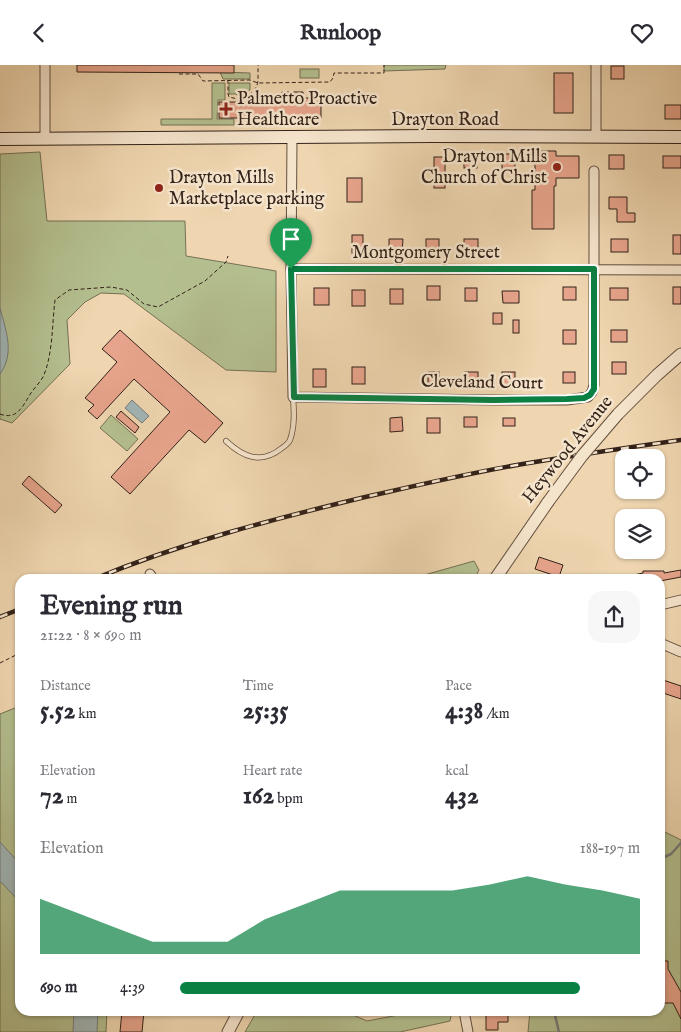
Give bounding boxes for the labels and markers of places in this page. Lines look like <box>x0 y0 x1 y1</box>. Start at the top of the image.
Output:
place label: Palmetto Proactive Healthcare <box>237 88 377 132</box>
marker: Palmetto Proactive Healthcare <box>219 102 233 116</box>
place label: Drayton Mills Church of Christ <box>421 146 547 190</box>
marker: Drayton Mills Church of Christ <box>551 161 563 173</box>
place label: Drayton Mills Marketplace parking <box>169 167 325 211</box>
marker: Drayton Mills Marketplace parking <box>153 182 165 194</box>
pin <box>270 218 312 269</box>

